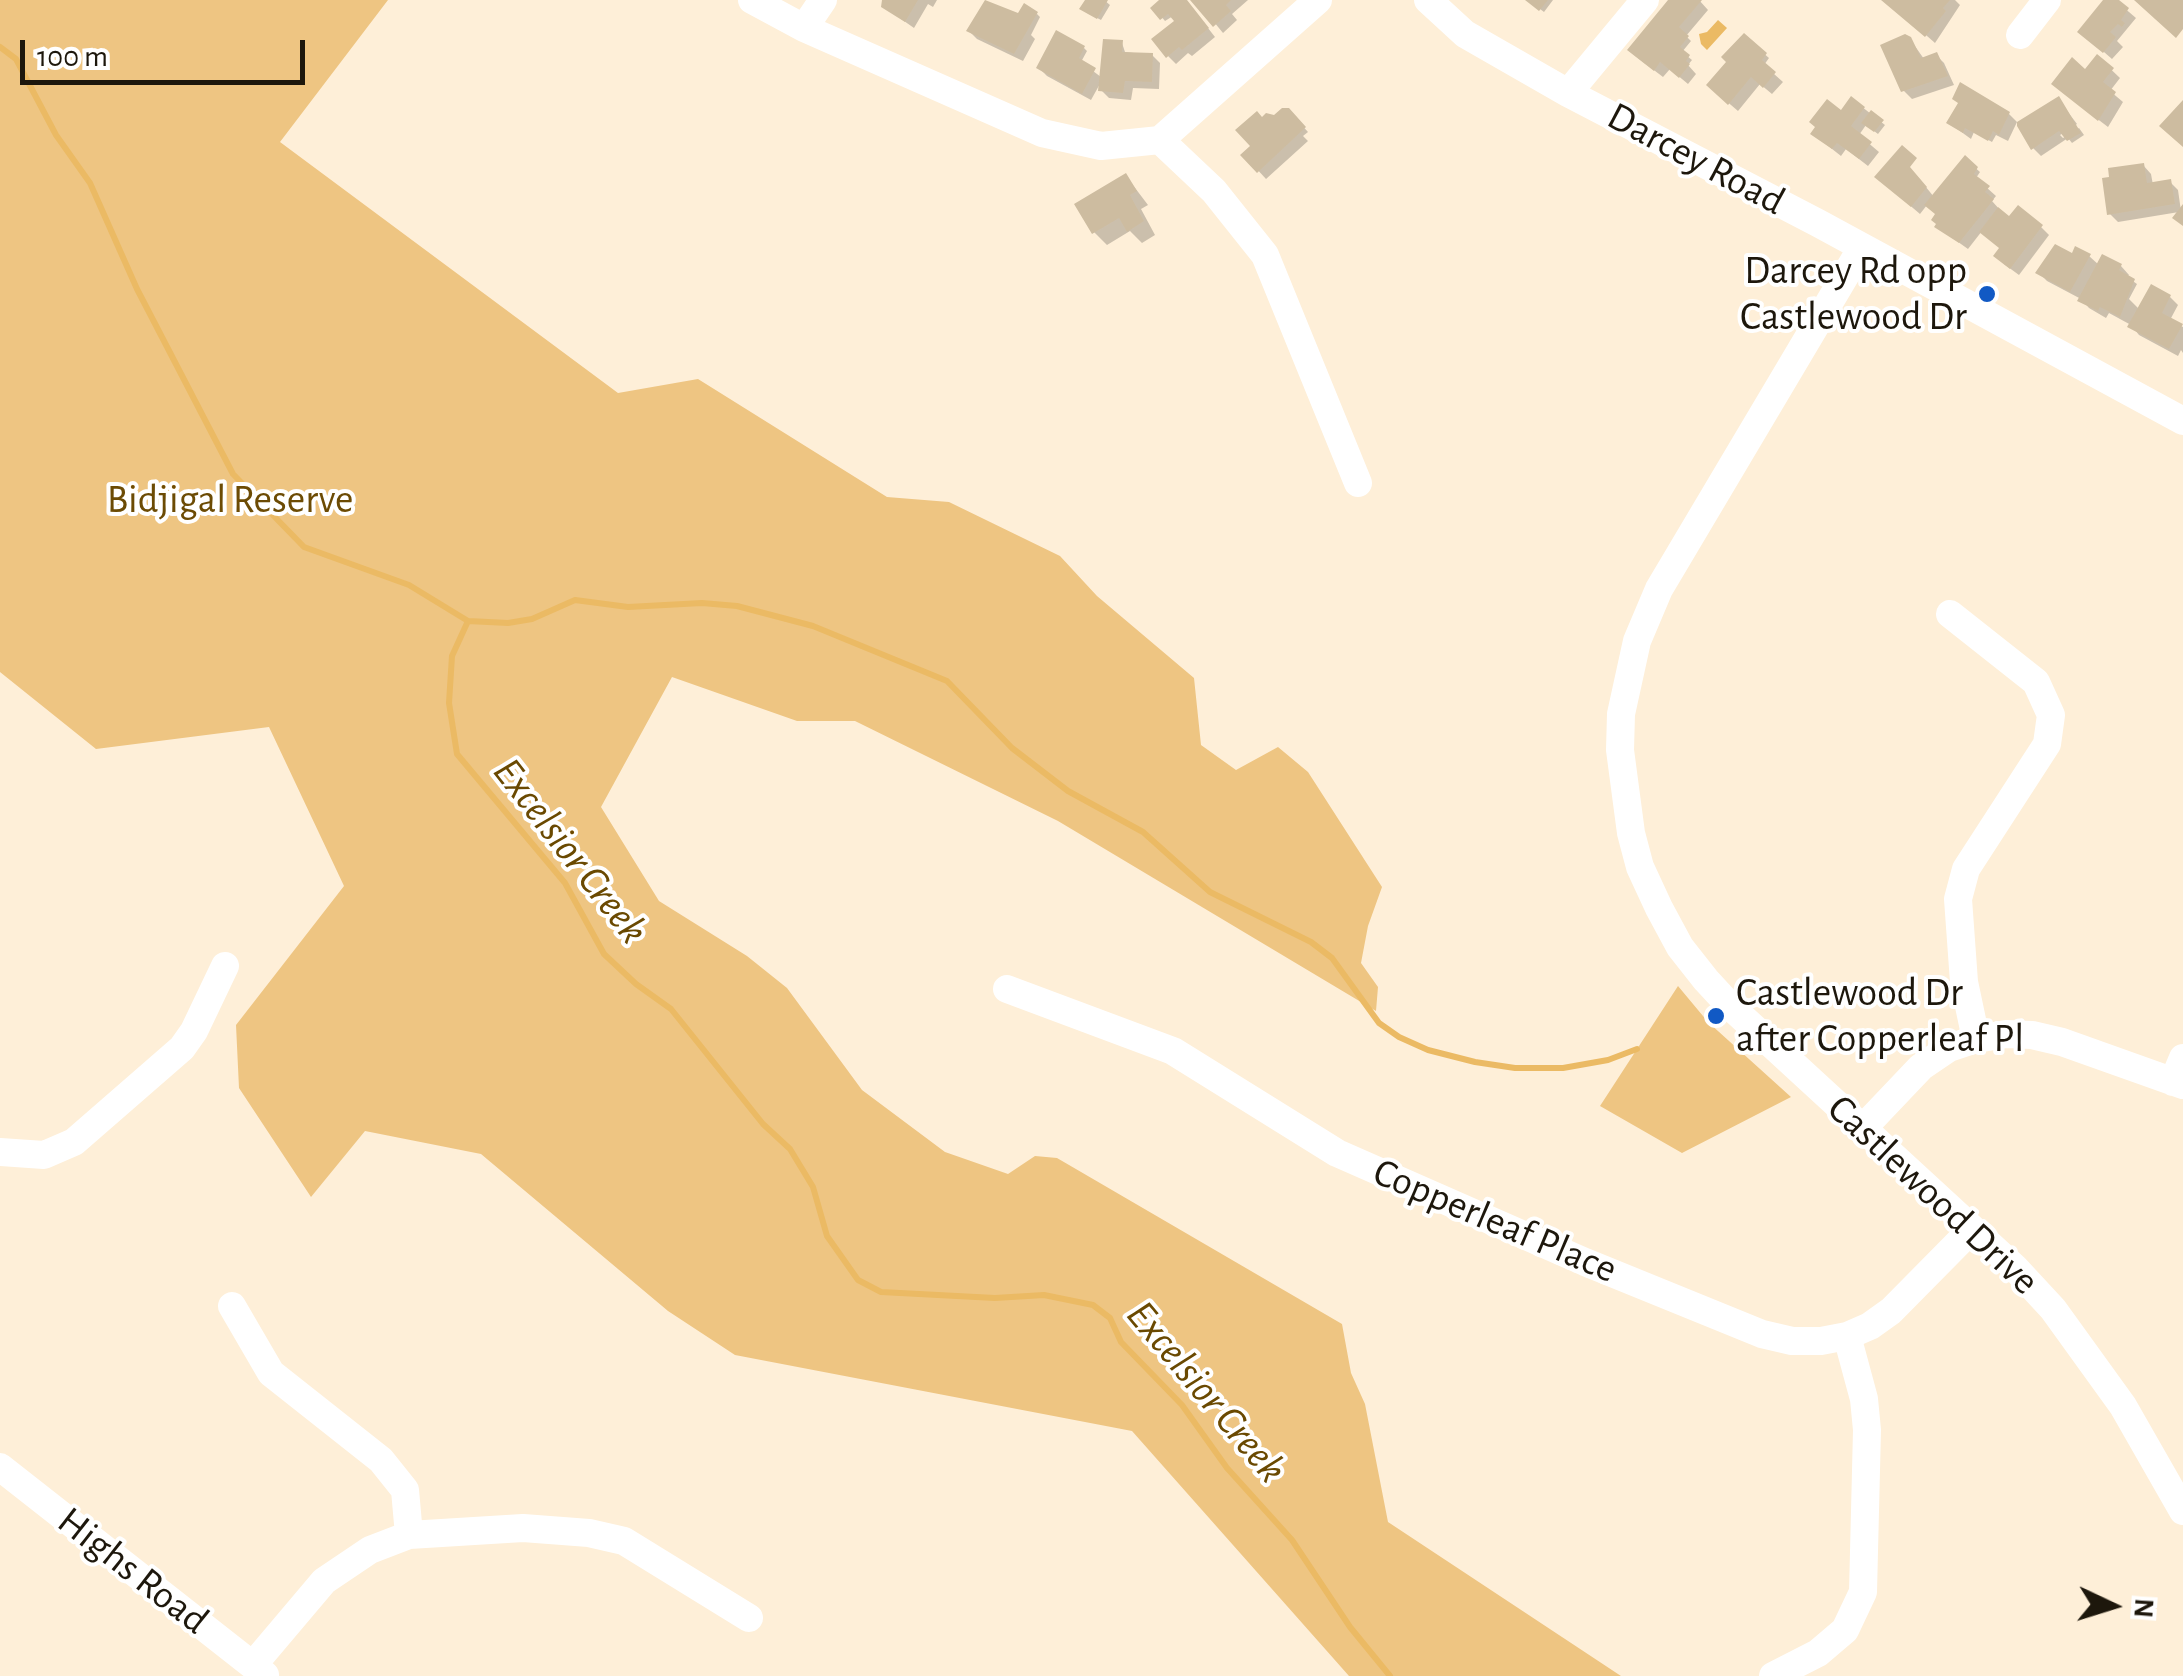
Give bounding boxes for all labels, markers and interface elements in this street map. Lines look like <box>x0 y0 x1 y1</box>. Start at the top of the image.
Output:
scale bar <box>25 20 310 82</box>
text: 100 m <box>37 42 108 72</box>
street label: Darcey Road <box>1599 92 1793 226</box>
place label: Darcey Rd opp Castlewood Dr <box>1740 247 1967 341</box>
marker: Darcey Rd opp Castlewood Dr <box>1976 283 1998 305</box>
park label: Bidjigal Reserve <box>107 476 353 524</box>
water label: Excelsior Creek <box>482 748 658 954</box>
place label: Castlewood Dr after Copperleaf Pl <box>1736 969 2024 1063</box>
marker: Castlewood Dr after Copperleaf Pl <box>1705 1005 1727 1027</box>
street label: Castlewood Drive <box>1817 1085 2049 1305</box>
street label: Copperleaf Place <box>1366 1148 1624 1294</box>
water label: Excelsior Creek <box>1115 1291 1297 1493</box>
street label: Highs Road <box>48 1497 218 1645</box>
north arrow <box>2063 1556 2163 1656</box>
text: N <box>2128 1597 2158 1619</box>

